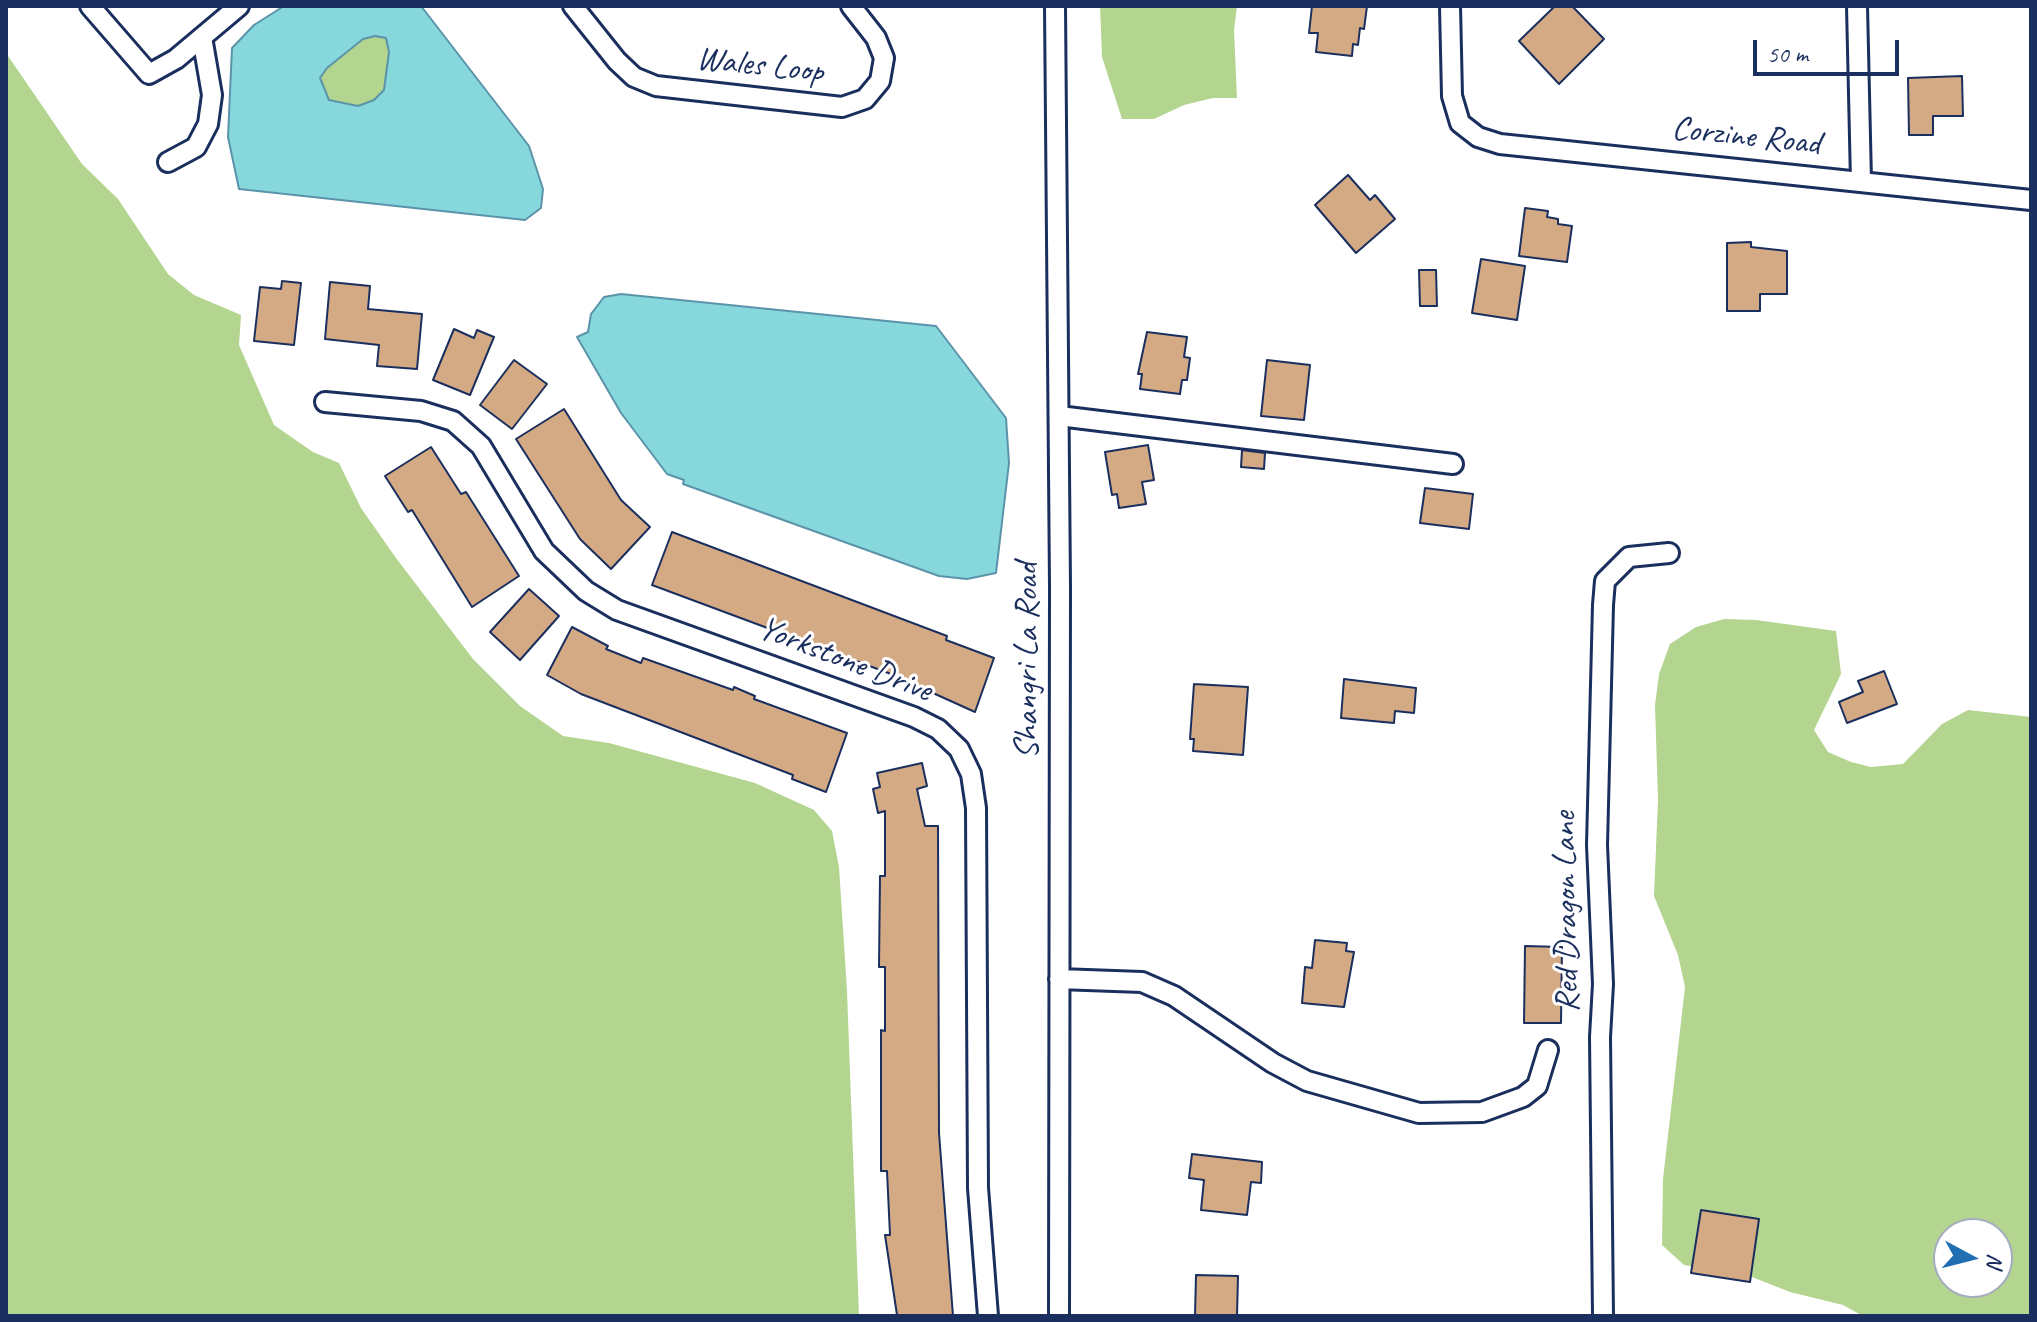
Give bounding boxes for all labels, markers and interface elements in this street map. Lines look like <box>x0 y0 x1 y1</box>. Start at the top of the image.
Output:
scale bar <box>1757 24 1903 74</box>
street label: Wales Loop <box>695 39 825 93</box>
text: 50 m <box>1767 39 1808 69</box>
street label: Corzine Road <box>1670 109 1822 165</box>
street label: Shangri La Road <box>1008 563 1048 759</box>
street label: Yorkstone Drive <box>753 608 937 712</box>
street label: Red Dragon Lane <box>1545 811 1589 1013</box>
north arrow <box>1933 1218 2013 1298</box>
text: N <box>1980 1252 2010 1269</box>

